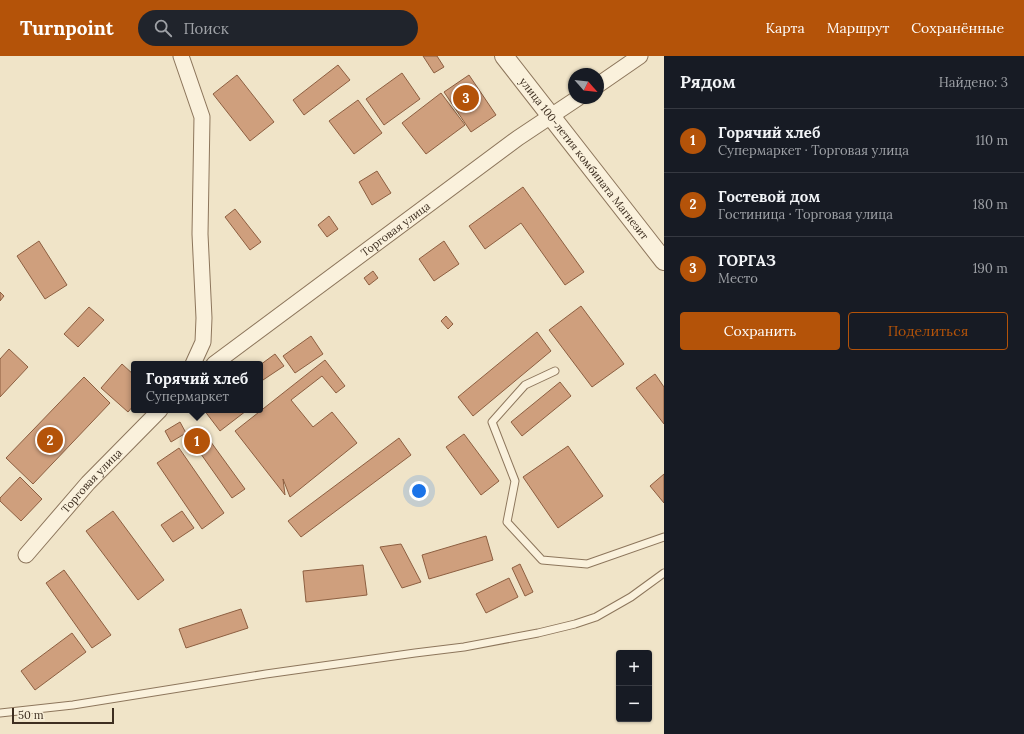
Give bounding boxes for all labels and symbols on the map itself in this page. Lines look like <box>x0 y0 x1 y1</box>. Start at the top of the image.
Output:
north arrow <box>568 68 604 104</box>
street label: улица 100-летия комбината Магнезит <box>516 74 652 243</box>
pin: 3 <box>453 83 479 113</box>
street label: Торговая улица <box>358 199 433 259</box>
pin: 2 <box>37 425 63 455</box>
pin: 1 <box>184 426 210 456</box>
street label: Торговая улица <box>58 446 125 516</box>
your location <box>409 481 429 501</box>
scale bar <box>12 706 114 725</box>

